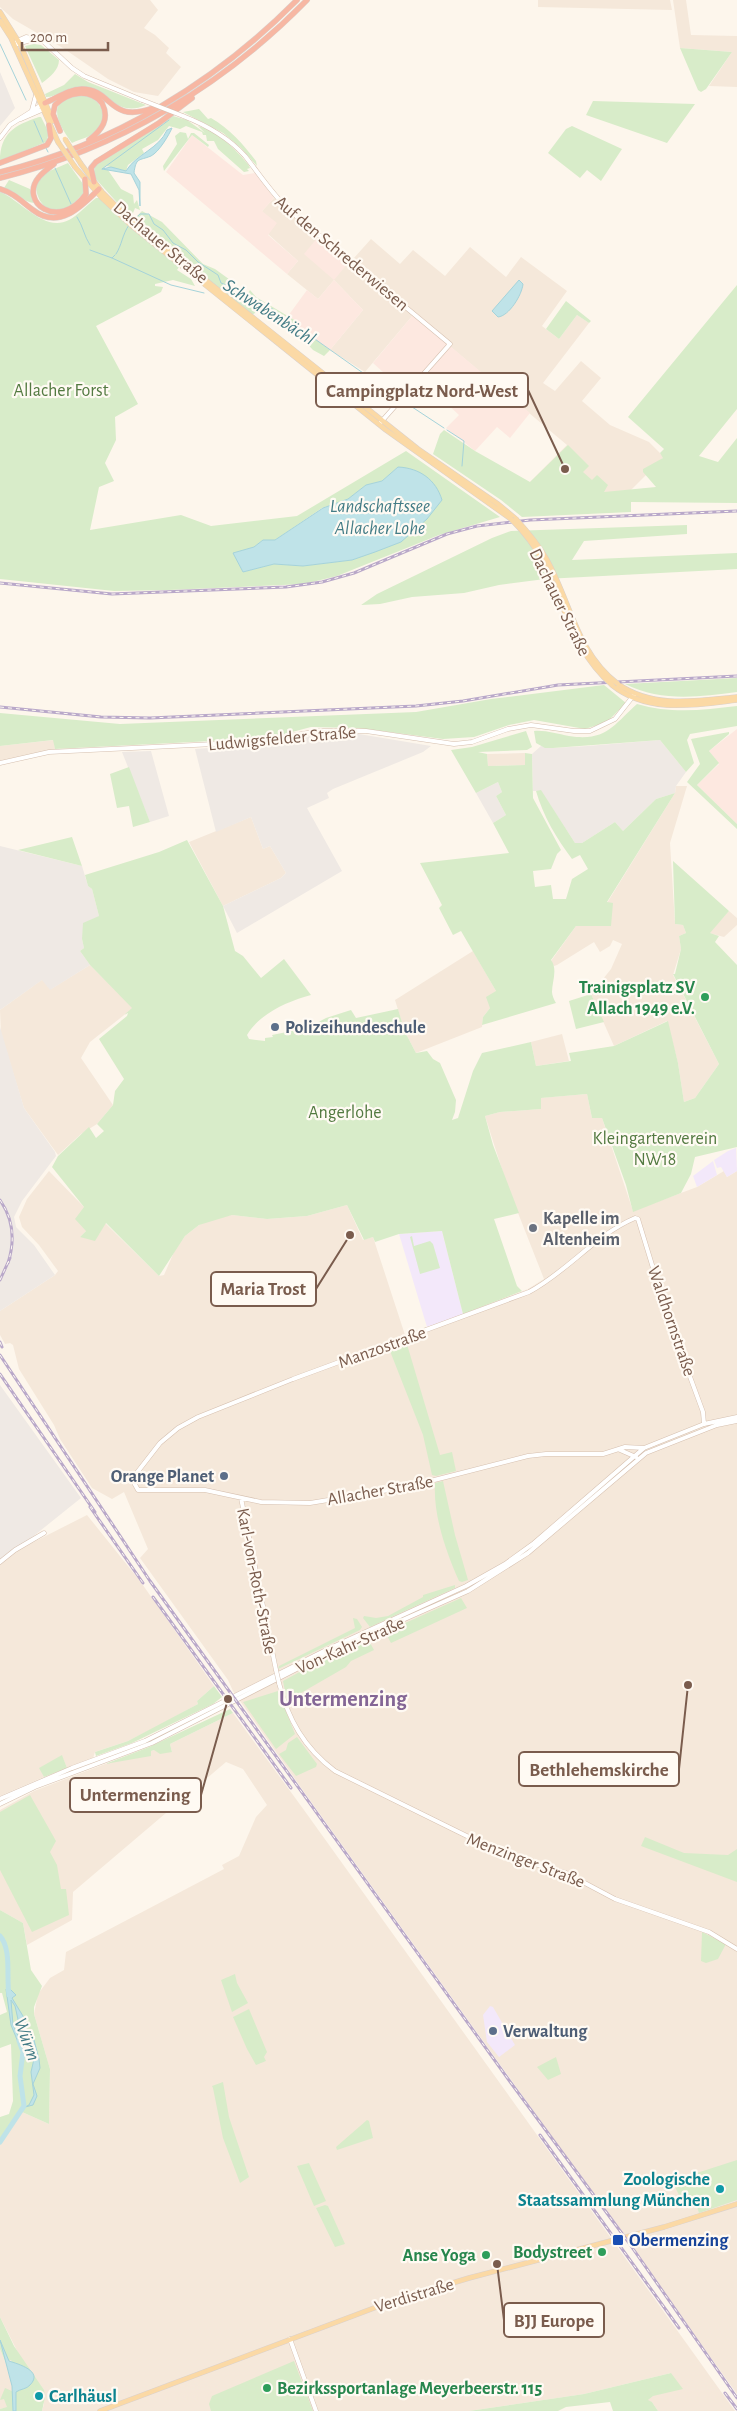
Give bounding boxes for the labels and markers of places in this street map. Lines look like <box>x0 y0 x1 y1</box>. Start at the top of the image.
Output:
callout: Campingplatz Nord-West <box>316 373 528 407</box>
place label: Trainigsplatz SV Allach 1949 e.V. <box>579 979 695 1018</box>
marker: Trainigsplatz SV Allach 1949 e.V. <box>699 991 711 1003</box>
place label: Polizeihundeschule <box>285 1019 426 1037</box>
marker: Polizeihundeschule <box>269 1021 281 1033</box>
place label: Kapelle im Altenheim <box>543 1210 620 1249</box>
marker: Kapelle im Altenheim <box>527 1222 539 1234</box>
callout: Maria Trost <box>211 1272 316 1306</box>
place label: Orange Planet <box>111 1468 214 1486</box>
marker: Orange Planet <box>218 1470 230 1482</box>
callout: Bethlehemskirche <box>519 1752 679 1786</box>
callout: Untermenzing <box>70 1778 201 1812</box>
place label: Verwaltung <box>503 2023 588 2041</box>
marker: Verwaltung <box>487 2025 499 2037</box>
place label: Zoologische Staatssammlung München <box>518 2171 710 2210</box>
marker: Zoologische Staatssammlung München <box>714 2183 726 2195</box>
place label: Obermenzing <box>629 2232 729 2250</box>
marker: Obermenzing <box>611 2233 625 2247</box>
place label: Bodystreet <box>513 2244 592 2262</box>
marker: Bodystreet <box>596 2246 608 2258</box>
place label: Anse Yoga <box>402 2247 476 2265</box>
marker: Anse Yoga <box>480 2249 492 2261</box>
callout: BJJ Europe <box>504 2303 604 2337</box>
place label: Bezirkssportanlage Meyerbeerstr. 115 <box>277 2380 543 2398</box>
marker: Bezirkssportanlage Meyerbeerstr. 115 <box>261 2382 273 2394</box>
place label: Carlhäusl <box>49 2388 117 2406</box>
marker: Carlhäusl <box>33 2390 45 2402</box>

